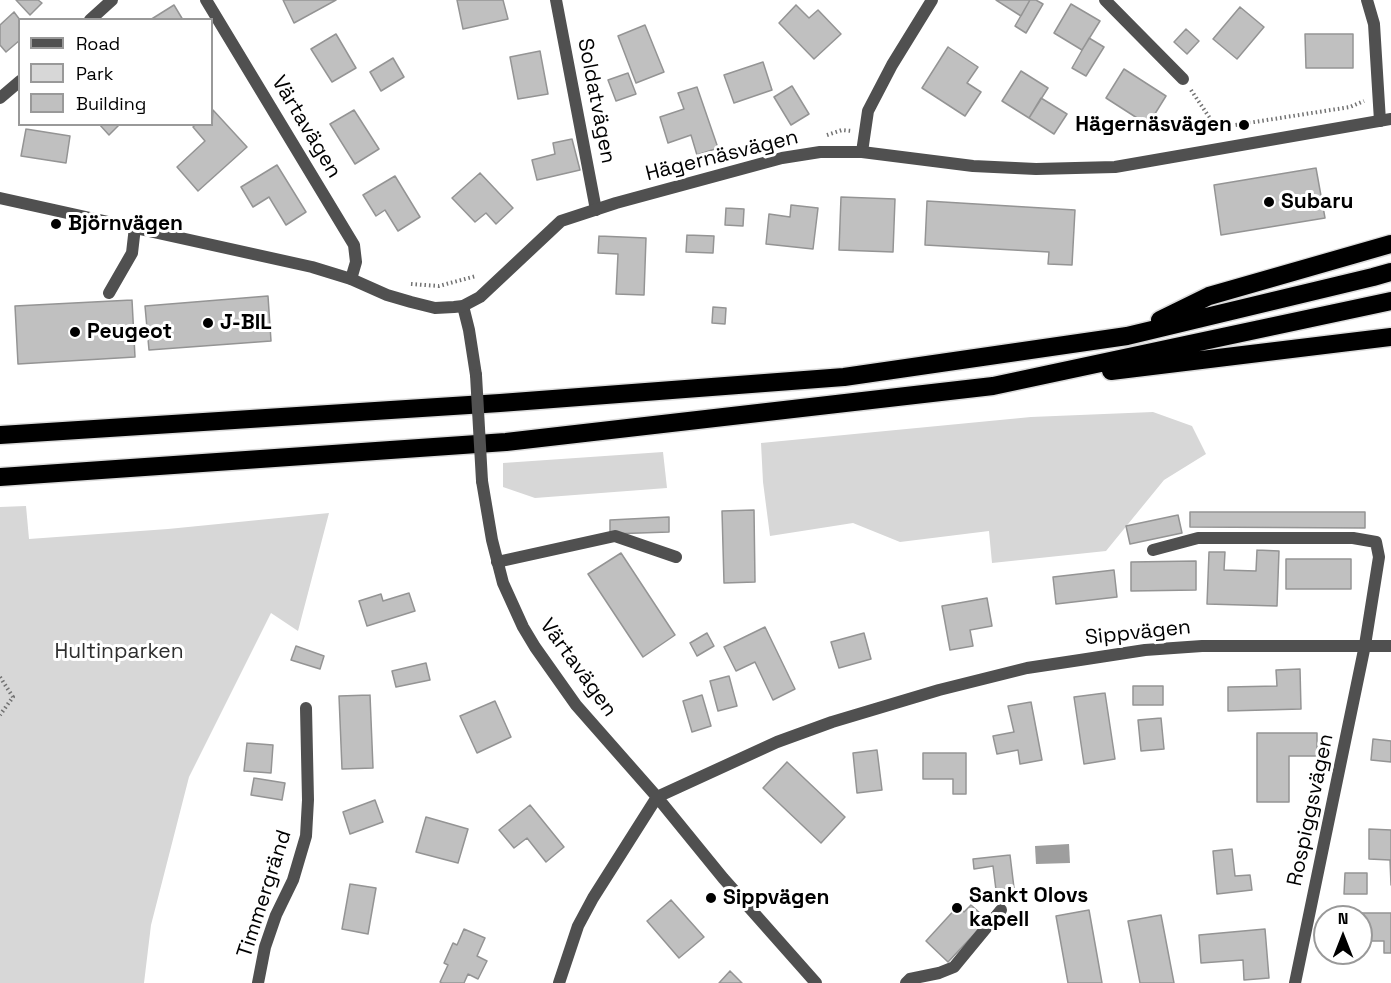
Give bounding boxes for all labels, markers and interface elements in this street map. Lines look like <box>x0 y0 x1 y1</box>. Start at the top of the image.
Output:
legend <box>18 18 213 126</box>
text: Road <box>76 32 120 55</box>
street label: Soldatvägen <box>572 36 620 166</box>
text: Park <box>76 62 113 85</box>
street label: Värtavägen <box>266 71 346 183</box>
text: Building <box>76 92 146 115</box>
place label: Hägernäsvägen <box>1075 112 1232 138</box>
marker: Hägernäsvägen <box>1237 118 1251 132</box>
street label: Hägernäsvägen <box>643 125 801 187</box>
place label: Subaru <box>1281 189 1353 215</box>
marker: Subaru <box>1262 195 1276 209</box>
place label: Björnvägen <box>68 211 183 237</box>
marker: Björnvägen <box>49 217 63 231</box>
place label: J-BIL <box>220 310 272 336</box>
marker: J-BIL <box>201 316 215 330</box>
place label: Peugeot <box>87 319 172 345</box>
marker: Peugeot <box>68 325 82 339</box>
street label: Värtavägen <box>534 614 622 722</box>
street label: Sippvägen <box>1084 615 1192 651</box>
park label: Hultinparken <box>54 639 184 665</box>
street label: Rospiggsvägen <box>1283 731 1339 889</box>
street label: Timmergränd <box>232 827 298 961</box>
place label: Sankt Olovs kapell <box>969 883 1088 933</box>
place label: Sippvägen <box>723 885 829 911</box>
marker: Sippvägen <box>704 891 718 905</box>
marker: Sankt Olovs kapell <box>950 901 964 915</box>
north arrow <box>1313 905 1373 965</box>
text: N <box>1338 908 1348 929</box>

